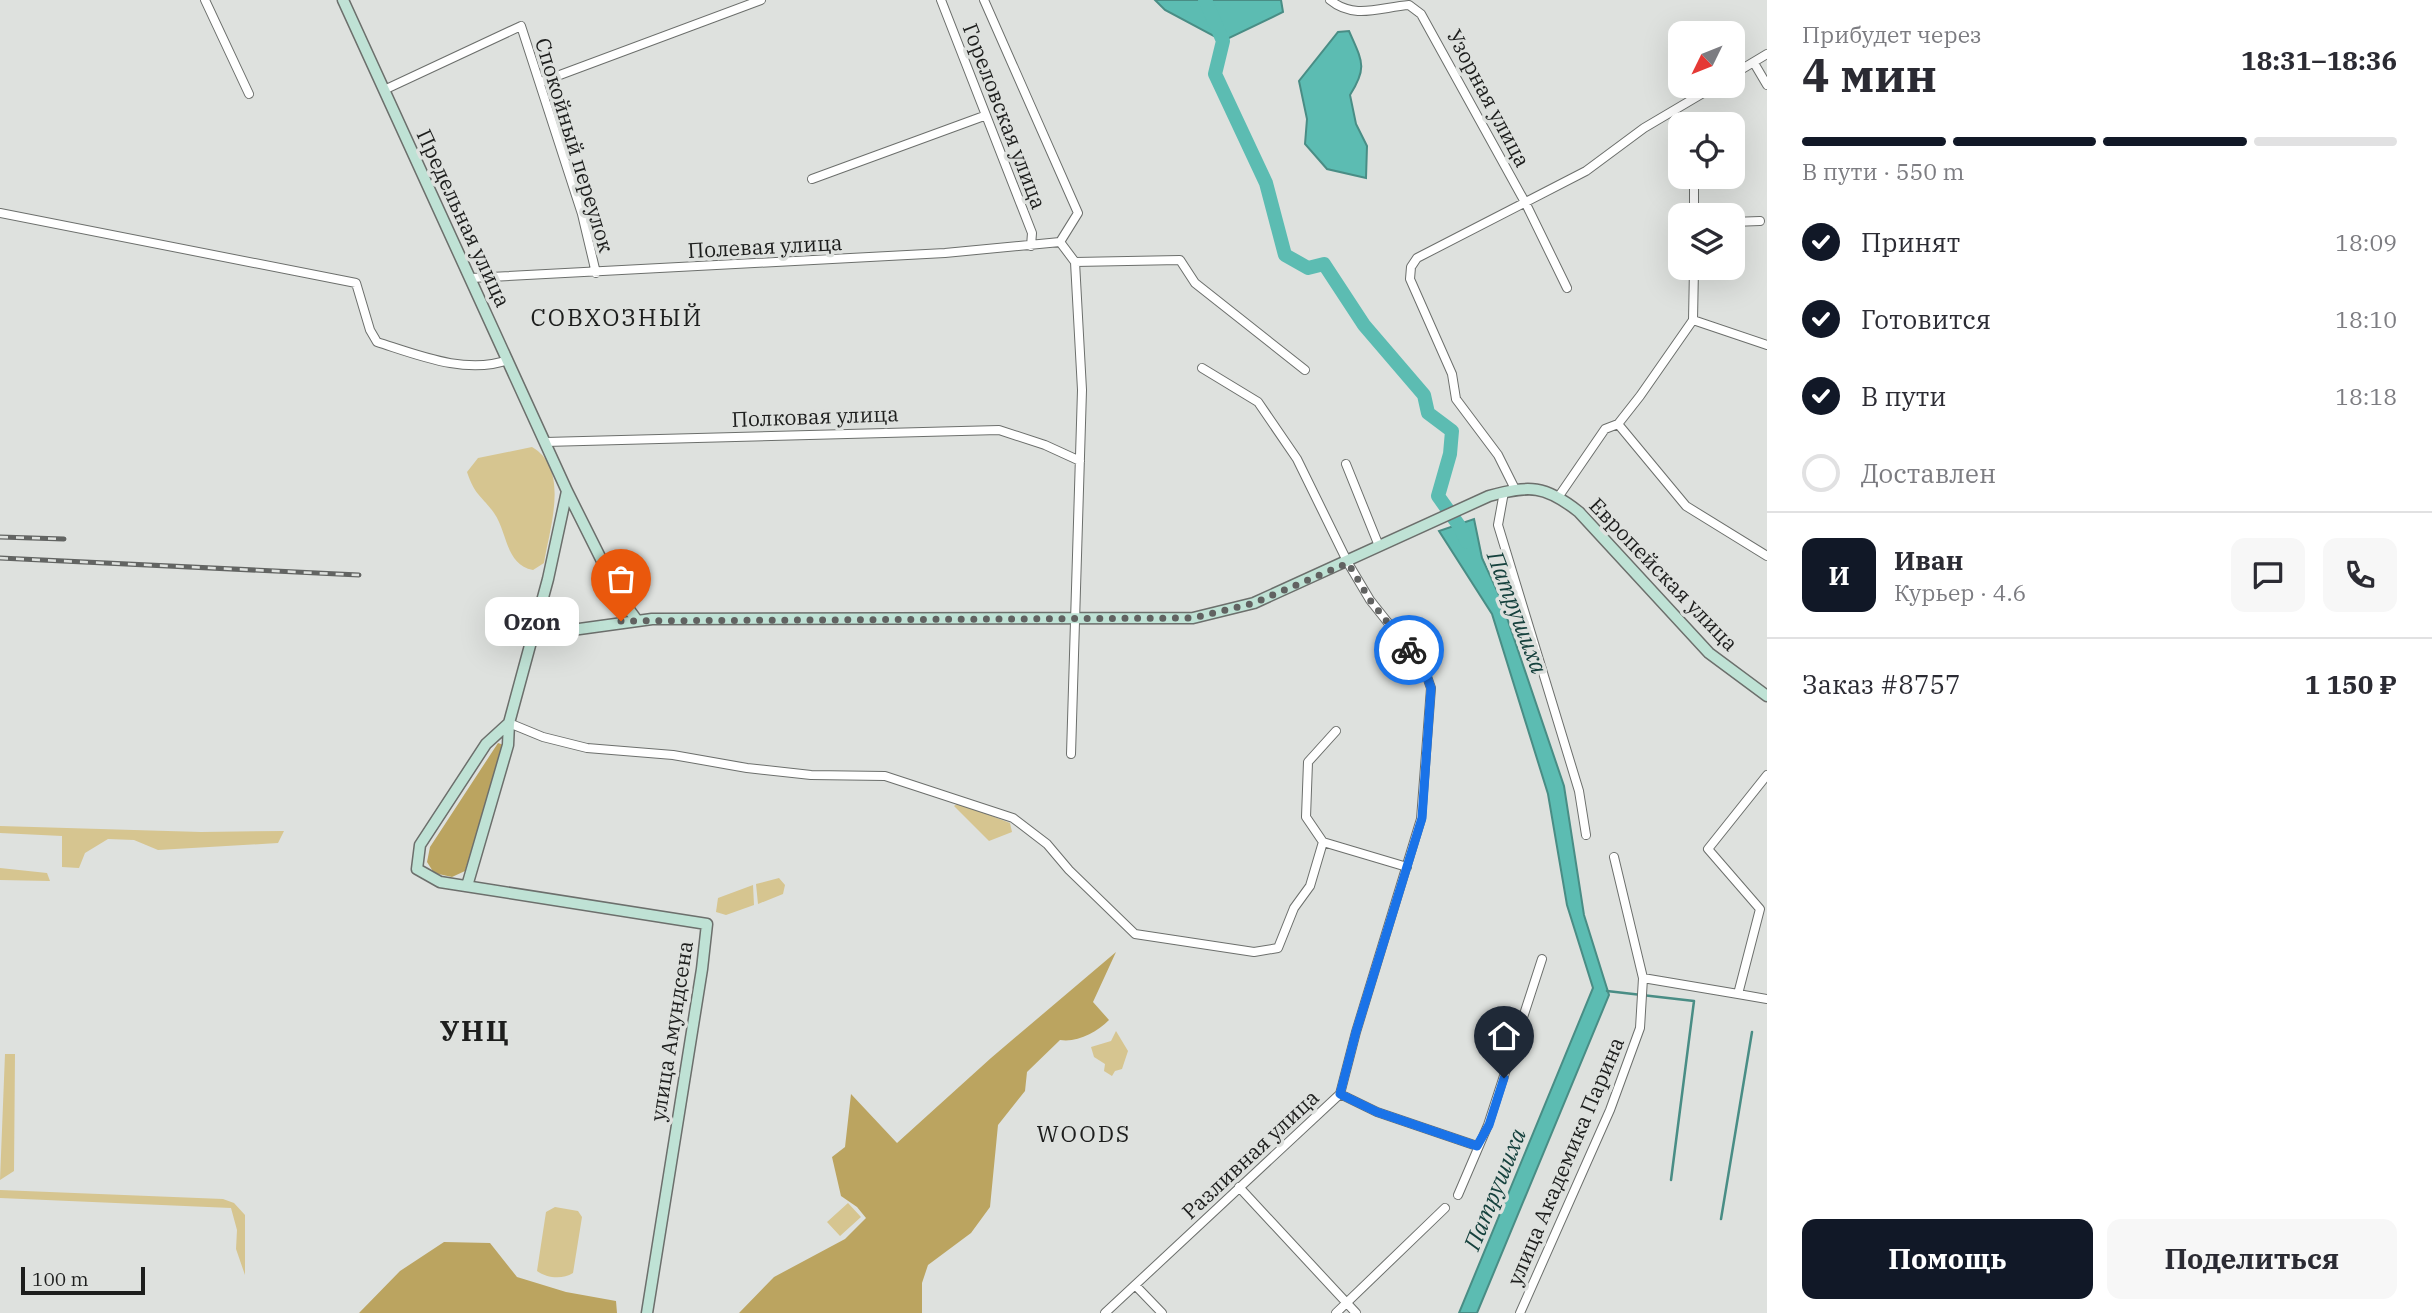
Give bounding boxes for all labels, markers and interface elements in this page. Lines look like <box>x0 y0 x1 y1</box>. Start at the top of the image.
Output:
street label: Гореловская улица <box>957 19 1053 213</box>
text: Прибудет через <box>1802 19 1982 49</box>
north arrow <box>1668 21 1745 98</box>
map controls <box>1668 21 1745 280</box>
street label: Узорная улица <box>1441 24 1537 172</box>
street label: Спокойный переулок <box>529 34 621 256</box>
text: 18:31–18:36 <box>2241 43 2397 77</box>
text: 4 мин <box>1802 45 1937 105</box>
button: locate <box>1668 112 1745 189</box>
street label: Предельная улица <box>411 125 517 311</box>
text: В пути · 550 m <box>1802 156 1964 186</box>
button: layers <box>1668 203 1745 280</box>
icon: check <box>1802 223 1840 261</box>
text: Принят <box>1861 225 1960 259</box>
text: 18:09 <box>2335 227 2397 257</box>
street label: Полевая улица <box>687 228 843 264</box>
icon: check <box>1802 300 1840 338</box>
district label: СОВХОЗНЫЙ <box>531 301 704 333</box>
text: Готовится <box>1861 302 1991 336</box>
text: 18:10 <box>2335 304 2397 334</box>
icon: check <box>1802 377 1840 415</box>
text: В пути <box>1861 379 1946 413</box>
text: 18:18 <box>2335 381 2397 411</box>
street label: Полковая улица <box>731 399 899 433</box>
text: Доставлен <box>1861 456 1996 490</box>
street label: Европейская улица <box>1583 491 1745 657</box>
button: chat <box>2231 538 2305 612</box>
button: phone <box>2323 538 2397 612</box>
text: Иван <box>1894 543 1963 577</box>
water label: Патрушиха <box>1481 546 1555 678</box>
pin <box>591 549 651 621</box>
text: И <box>1828 558 1850 592</box>
icon: bag <box>602 560 640 598</box>
text: Курьер · 4.6 <box>1894 577 2026 607</box>
callout: Ozon <box>484 596 579 646</box>
text: Ozon <box>503 606 561 636</box>
courier <box>1374 615 1444 685</box>
icon: bike <box>1390 631 1428 669</box>
text: Заказ #8757 <box>1802 667 1961 701</box>
text: 1 150 ₽ <box>2305 667 2397 701</box>
street label: улица Амундсена <box>643 939 699 1123</box>
pin <box>1474 1006 1534 1078</box>
district label: УНЦ <box>440 1012 510 1049</box>
icon: home <box>1485 1017 1523 1055</box>
street label: улица Академика Парина <box>1500 1032 1630 1290</box>
street label: Разливная улица <box>1175 1083 1325 1225</box>
district label: WOODS <box>1037 1118 1131 1148</box>
water label: Патрушиха <box>1456 1123 1532 1255</box>
button: Помощь <box>1802 1219 2093 1299</box>
button: Поделиться <box>2107 1219 2397 1299</box>
scale bar <box>21 1264 145 1296</box>
text: 100 m <box>32 1267 89 1291</box>

